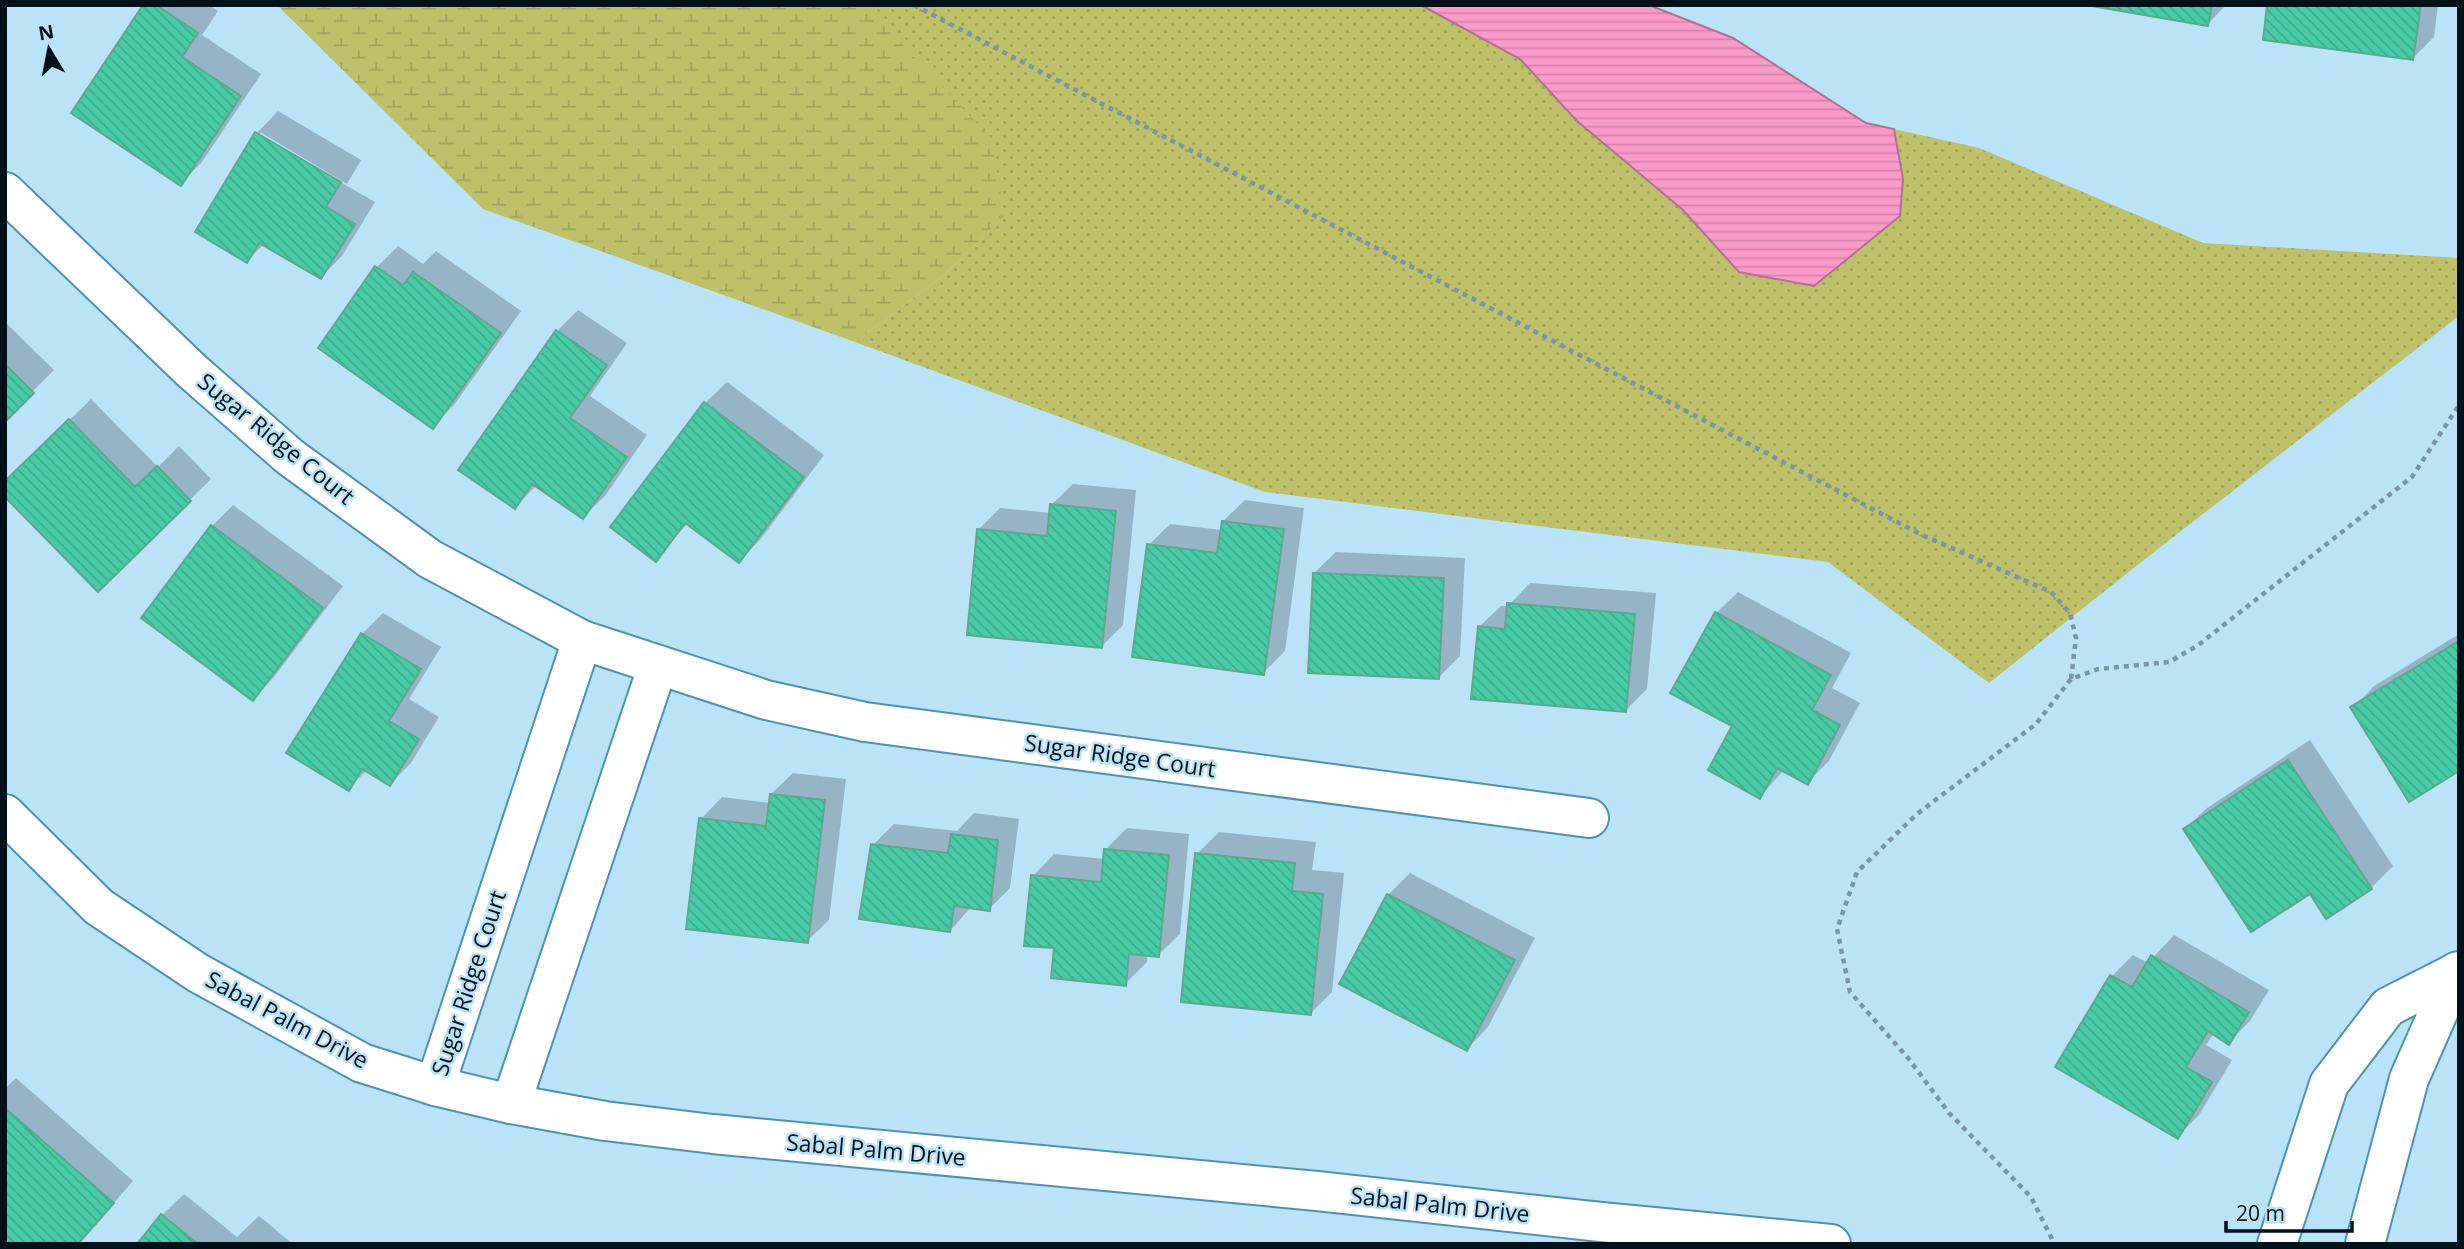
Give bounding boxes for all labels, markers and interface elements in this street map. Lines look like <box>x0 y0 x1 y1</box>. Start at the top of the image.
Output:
north arrow <box>14 14 84 84</box>
text: N <box>36 18 56 46</box>
street label: Sugar Ridge Court <box>192 365 362 511</box>
street label: Sugar Ridge Court <box>1022 726 1218 784</box>
street label: Sugar Ridge Court <box>423 886 513 1079</box>
street label: Sabal Palm Drive <box>200 963 374 1076</box>
street label: Sabal Palm Drive <box>785 1125 967 1173</box>
street label: Sabal Palm Drive <box>1349 1179 1531 1229</box>
scale bar <box>2226 1190 2352 1234</box>
text: 20 m <box>2236 1199 2285 1227</box>

